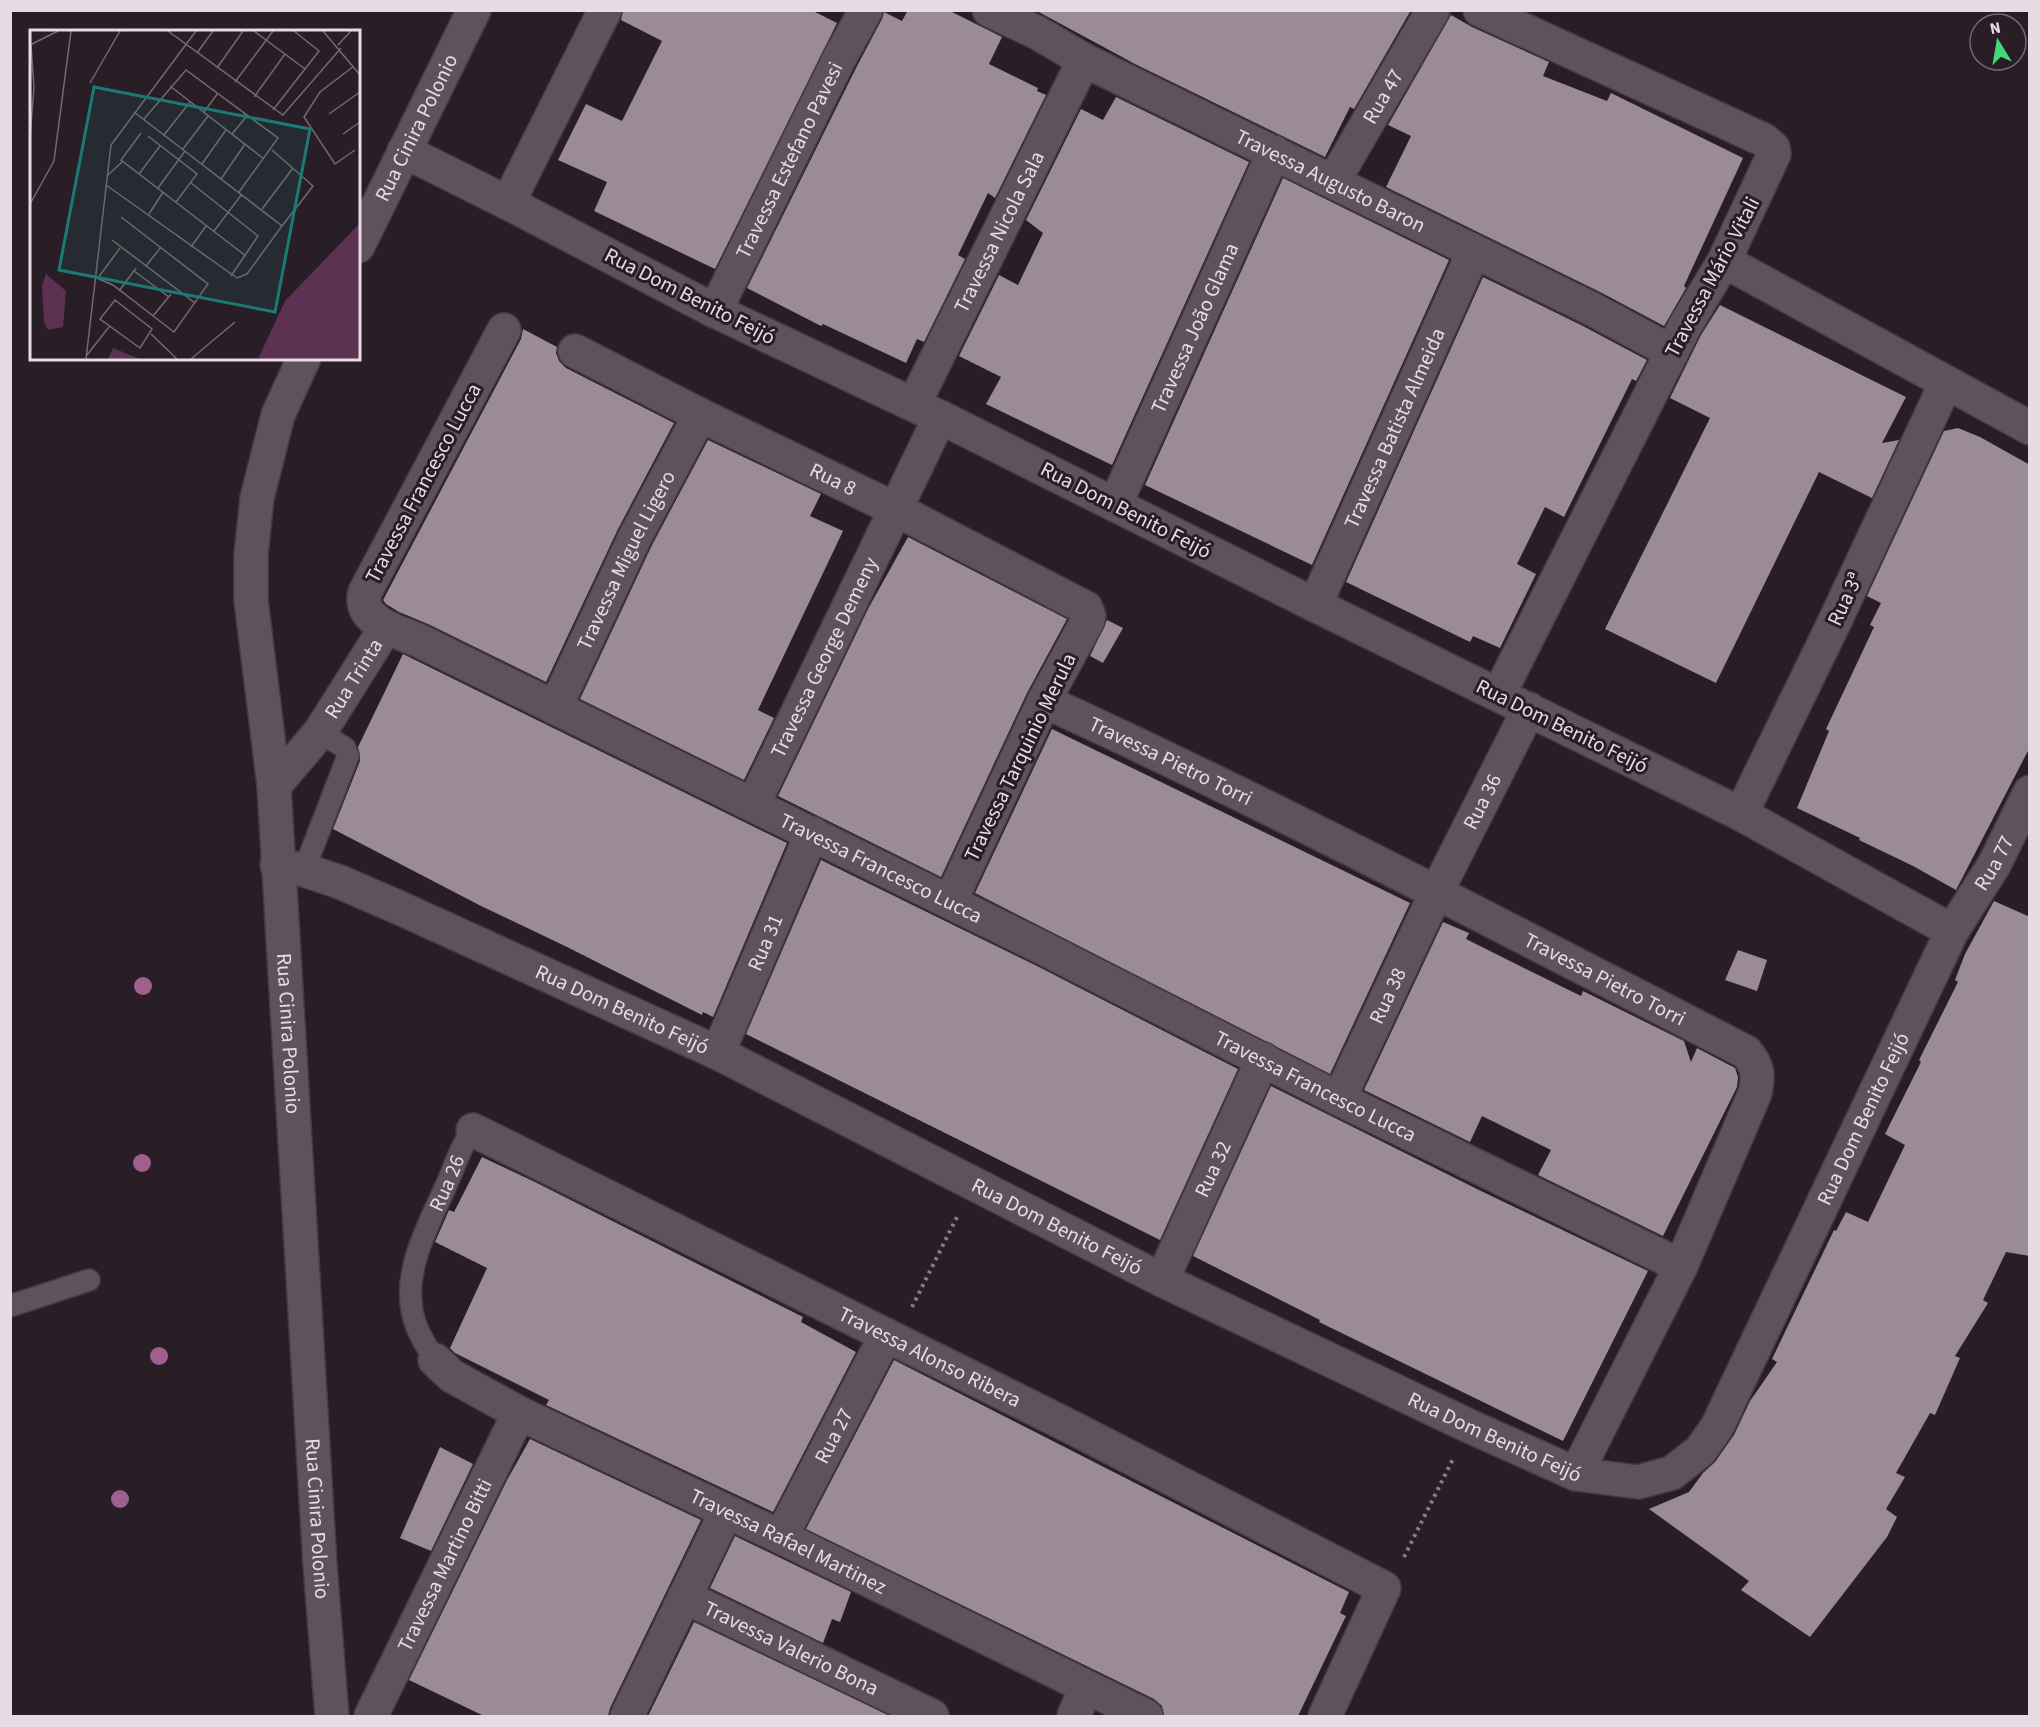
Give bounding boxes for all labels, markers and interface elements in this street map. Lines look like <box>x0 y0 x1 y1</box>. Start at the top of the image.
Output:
north arrow <box>1968 12 2028 72</box>
text: N <box>1988 16 2003 40</box>
inset map <box>30 30 360 360</box>
street label: Rua Cinira Polonio <box>367 49 465 206</box>
street label: Travessa Estefano Pavesi <box>728 57 850 264</box>
street label: Rua 47 <box>1355 63 1411 129</box>
street label: Travessa Augusto Baron <box>1230 121 1431 240</box>
street label: Travessa Nicola Sala <box>946 146 1052 318</box>
street label: Travessa Mário Vitali <box>1657 191 1767 363</box>
street label: Travessa João Glama <box>1143 238 1246 418</box>
street label: Rua Dom Benito Feijó <box>599 240 781 352</box>
street label: Travessa Batista Almeida <box>1336 323 1453 533</box>
street label: Travessa Francesco Lucca <box>358 378 488 588</box>
street label: Rua Dom Benito Feijó <box>1035 454 1217 566</box>
street label: Rua 8 <box>805 455 861 503</box>
street label: Travessa Miguel Ligero <box>569 465 683 655</box>
street label: Travessa George Demeny <box>763 552 885 763</box>
street label: Rua 3ª <box>1820 567 1870 631</box>
street label: Rua Trinta <box>317 633 390 725</box>
street label: Travessa Tarquinio Merula <box>956 648 1084 866</box>
street label: Rua Dom Benito Feijó <box>1471 671 1653 781</box>
street label: Travessa Pietro Torri <box>1084 709 1258 813</box>
street label: Rua 36 <box>1455 769 1509 835</box>
street label: Travessa Francesco Lucca <box>774 805 988 931</box>
street label: Rua 77 <box>1966 830 2021 896</box>
street label: Rua 31 <box>740 910 791 976</box>
street label: Travessa Pietro Torri <box>1519 925 1691 1033</box>
street label: Rua Cinira Polonio <box>269 952 308 1115</box>
street label: Rua Dom Benito Feijó <box>530 957 714 1062</box>
street label: Rua 38 <box>1361 963 1414 1029</box>
street label: Travessa Francesco Lucca <box>1209 1023 1422 1150</box>
street label: Rua Dom Benito Feijó <box>1809 1027 1917 1210</box>
street label: Rua 32 <box>1187 1136 1239 1202</box>
street label: Rua 26 <box>421 1150 472 1216</box>
street label: Rua Dom Benito Feijó <box>966 1170 1148 1283</box>
street label: Travessa Alonso Ribera <box>833 1299 1026 1415</box>
street label: Rua Dom Benito Feijó <box>1403 1384 1587 1490</box>
street label: Rua 27 <box>807 1403 861 1469</box>
street label: Rua Cinira Polonio <box>298 1437 338 1600</box>
street label: Travessa Martino Bitti <box>390 1473 500 1657</box>
street label: Travessa Rafael Martinez <box>685 1481 892 1602</box>
street label: Travessa Valerio Bona <box>699 1593 884 1703</box>

